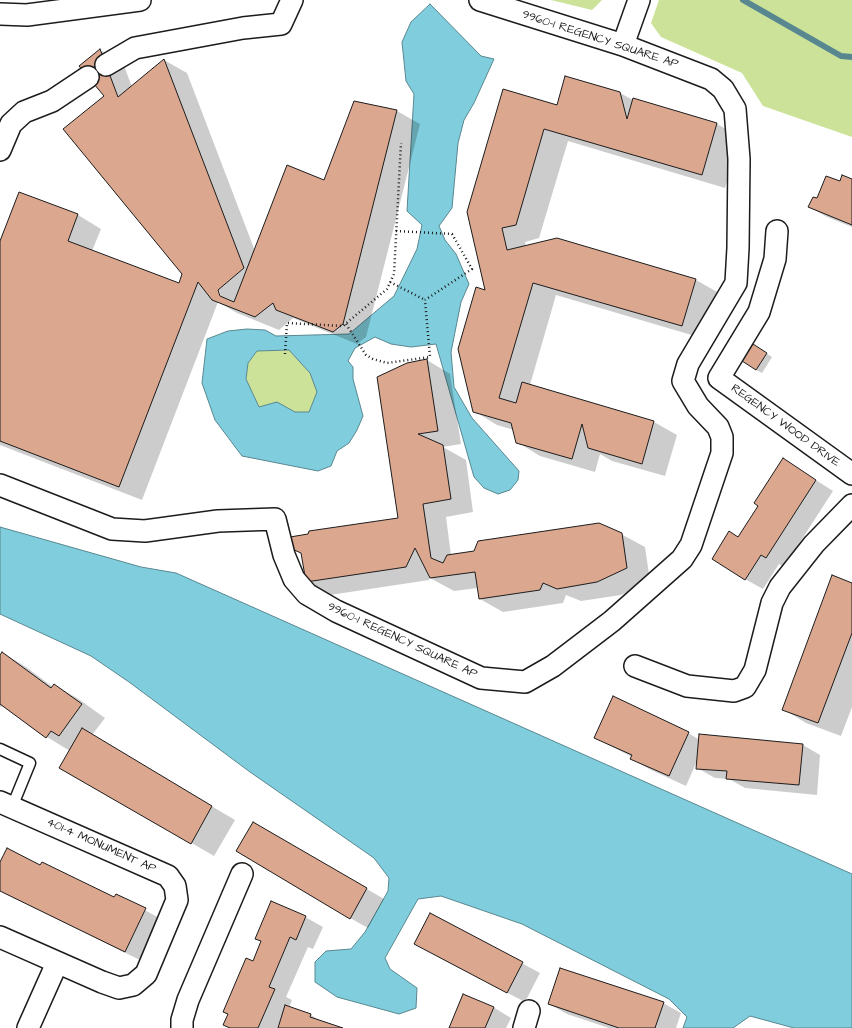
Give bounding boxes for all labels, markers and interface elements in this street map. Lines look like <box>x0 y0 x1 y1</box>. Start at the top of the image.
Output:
street label: 9960-1 REGENCY SQUARE AP <box>520 8 680 72</box>
street label: REGENCY WOOD DRIVE <box>728 382 842 470</box>
street label: 9960-1 REGENCY SQUARE AP <box>325 600 479 682</box>
street label: 401-4 MONUMENT AP <box>44 815 158 877</box>

